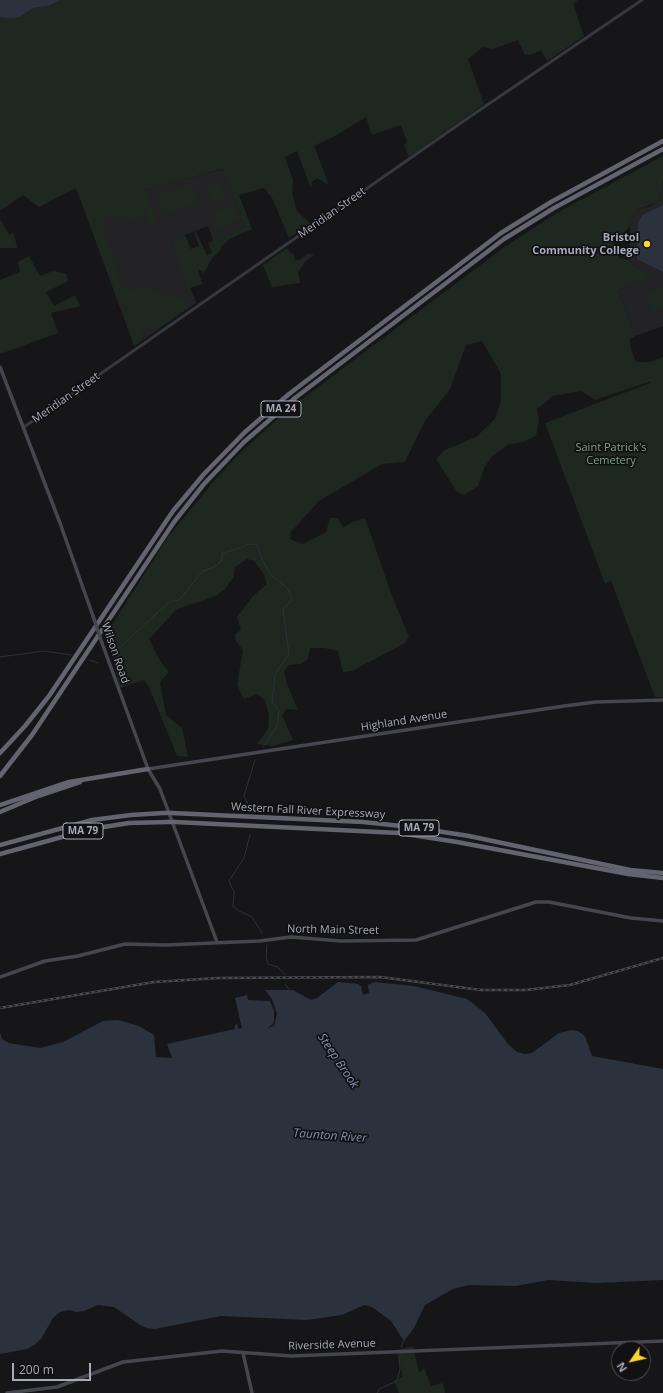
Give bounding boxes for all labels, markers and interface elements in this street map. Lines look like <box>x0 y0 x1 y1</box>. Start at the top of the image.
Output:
street label: Meridian Street <box>296 185 368 241</box>
place label: Bristol Community College <box>532 231 639 257</box>
marker: Bristol Community College <box>642 239 652 249</box>
street label: Meridian Street <box>30 370 102 426</box>
road number: MA 24 <box>261 401 301 417</box>
park label: Saint Patrick's Cemetery <box>575 441 647 467</box>
street label: Wilson Road <box>98 621 132 685</box>
street label: Highland Avenue <box>360 708 448 734</box>
street label: Western Fall River Expressway <box>231 800 385 822</box>
road number: MA 79 <box>399 820 439 836</box>
road number: MA 79 <box>63 823 103 839</box>
street label: North Main Street <box>287 923 379 937</box>
water label: Steep Brook <box>314 1031 362 1091</box>
water label: Taunton River <box>293 1126 367 1146</box>
street label: Riverside Avenue <box>288 1337 376 1353</box>
north arrow <box>611 1341 651 1381</box>
scale bar <box>14 1355 93 1381</box>
text: N <box>613 1360 630 1375</box>
text: 200 m <box>19 1361 54 1378</box>

